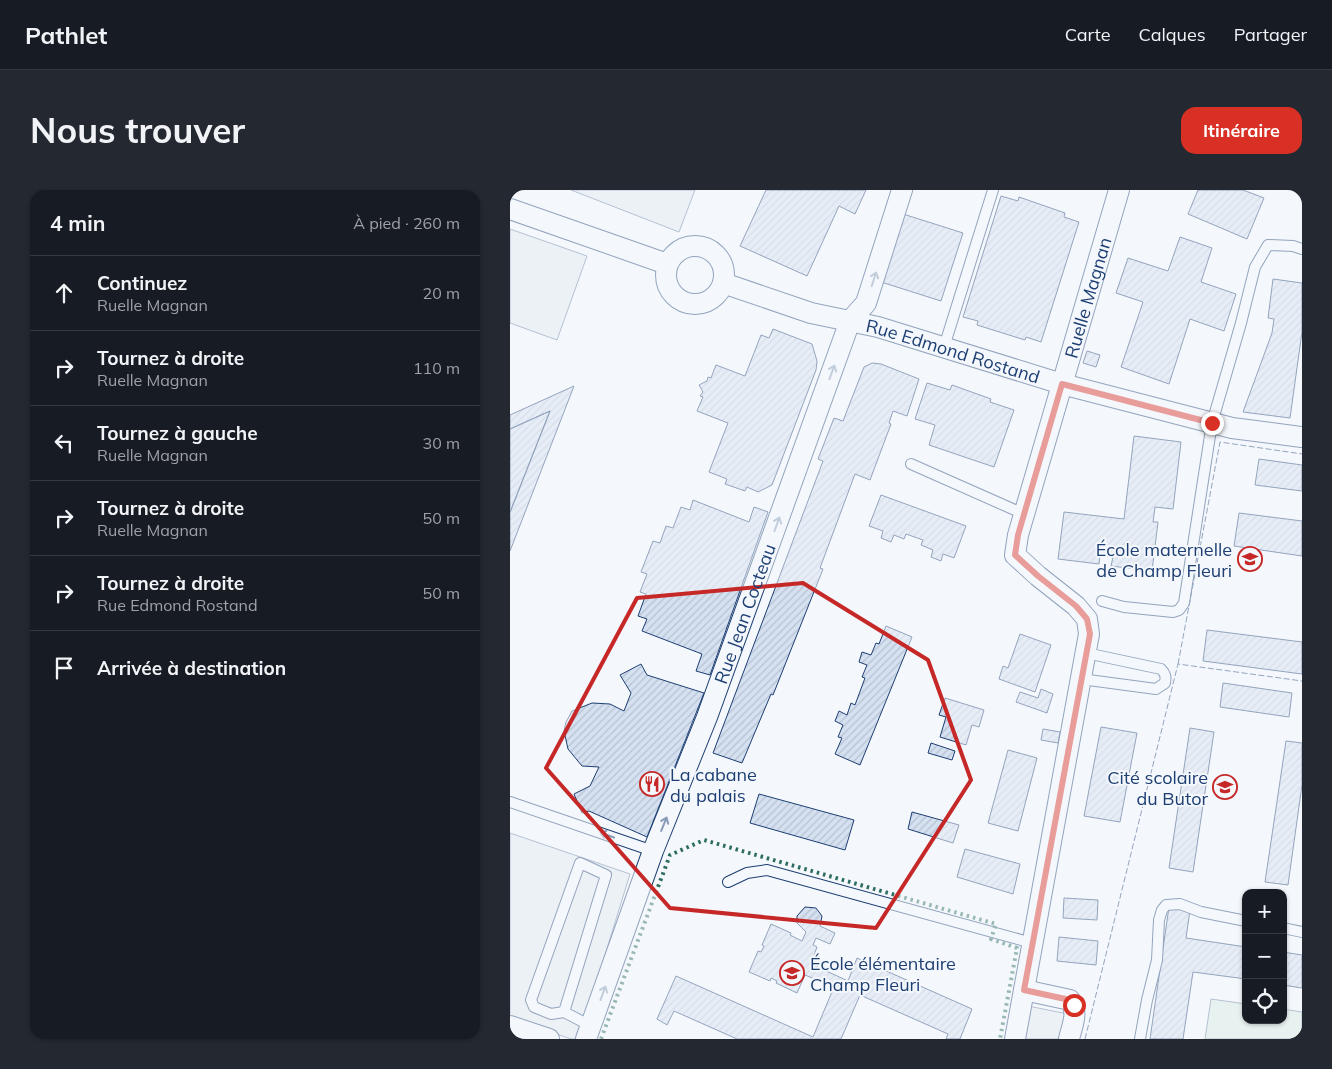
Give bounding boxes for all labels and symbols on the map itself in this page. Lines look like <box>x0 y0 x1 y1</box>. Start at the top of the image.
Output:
street label: Ruelle Magnan <box>1059 234 1116 361</box>
one-way arrow <box>869 271 879 287</box>
street label: Rue Edmond Rostand <box>864 313 1043 388</box>
one-way arrow <box>828 365 837 380</box>
route end <box>1201 412 1224 435</box>
one-way arrow <box>773 517 782 533</box>
place label: École maternelle de Champ Fleuri <box>1096 538 1232 582</box>
street label: Rue Jean Cocteau <box>709 540 780 687</box>
school or university icon: École maternelle de Champ Fleuri <box>1237 546 1263 572</box>
place label: La cabane du palais <box>670 763 757 807</box>
place label: Cité scolaire du Butor <box>1107 766 1208 810</box>
restaurant icon: La cabane du palais <box>639 771 665 797</box>
school or university icon: Cité scolaire du Butor <box>1212 774 1238 800</box>
one-way arrow <box>660 817 669 832</box>
one-way arrow <box>600 830 616 840</box>
place label: École élémentaire Champ Fleuri <box>810 952 956 996</box>
school or university icon: École élémentaire Champ Fleuri <box>779 960 805 986</box>
one-way arrow <box>599 986 608 1001</box>
route start <box>1063 994 1086 1017</box>

